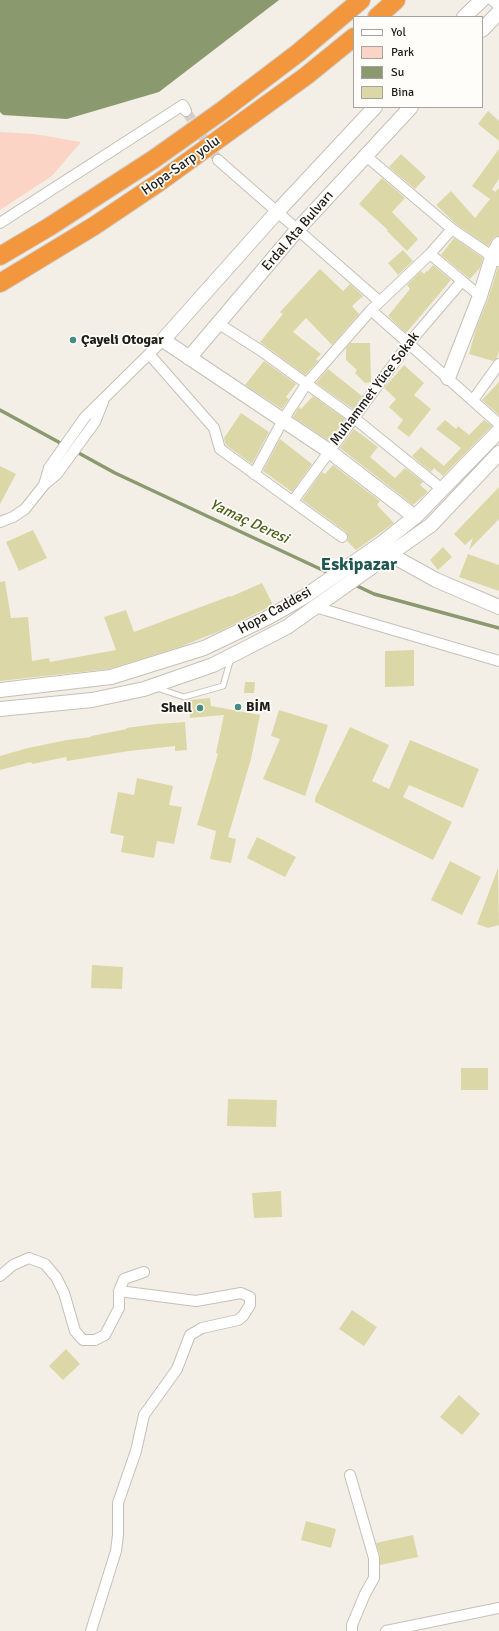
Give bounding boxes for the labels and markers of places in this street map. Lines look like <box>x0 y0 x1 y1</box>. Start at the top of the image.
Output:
place label: Çayeli Otogar <box>81 332 164 348</box>
marker: Çayeli Otogar <box>68 335 78 345</box>
place label: BİM <box>246 699 271 715</box>
place label: Shell <box>161 700 192 716</box>
marker: BİM <box>233 702 243 712</box>
marker: Shell <box>195 703 205 713</box>

